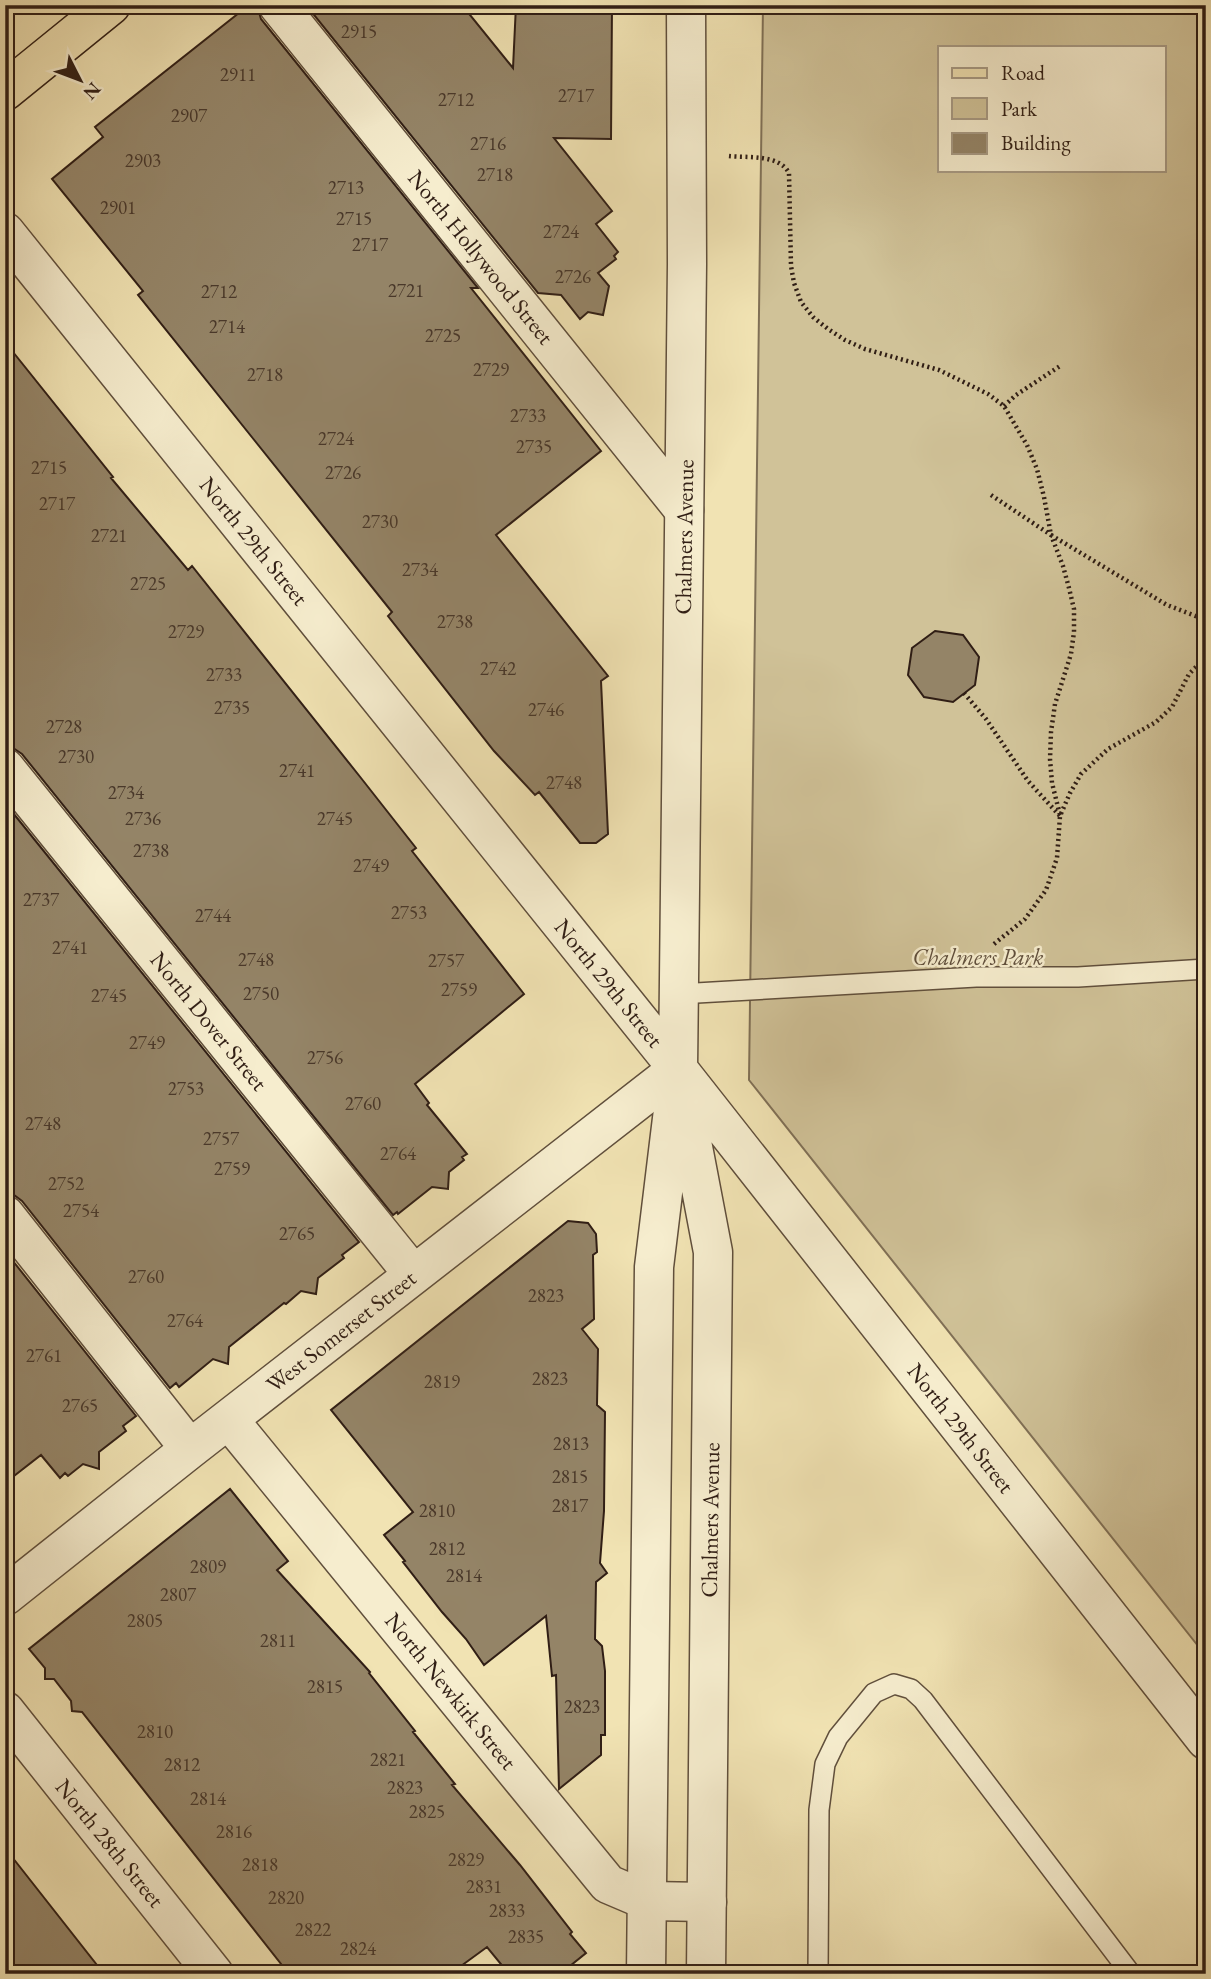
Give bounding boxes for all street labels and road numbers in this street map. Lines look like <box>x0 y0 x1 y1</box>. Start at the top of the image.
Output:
street label: North Hollywood Street <box>401 163 561 351</box>
street label: Chalmers Avenue <box>668 459 700 615</box>
street label: North 29th Street <box>193 470 316 612</box>
street label: North 29th Street <box>548 912 671 1054</box>
street label: North Dover Street <box>144 945 275 1097</box>
street label: West Somerset Street <box>260 1263 423 1399</box>
street label: North 29th Street <box>901 1357 1022 1500</box>
street label: Chalmers Avenue <box>694 1442 726 1598</box>
street label: North Newkirk Street <box>378 1606 524 1776</box>
street label: North 28th Street <box>49 1772 172 1914</box>

